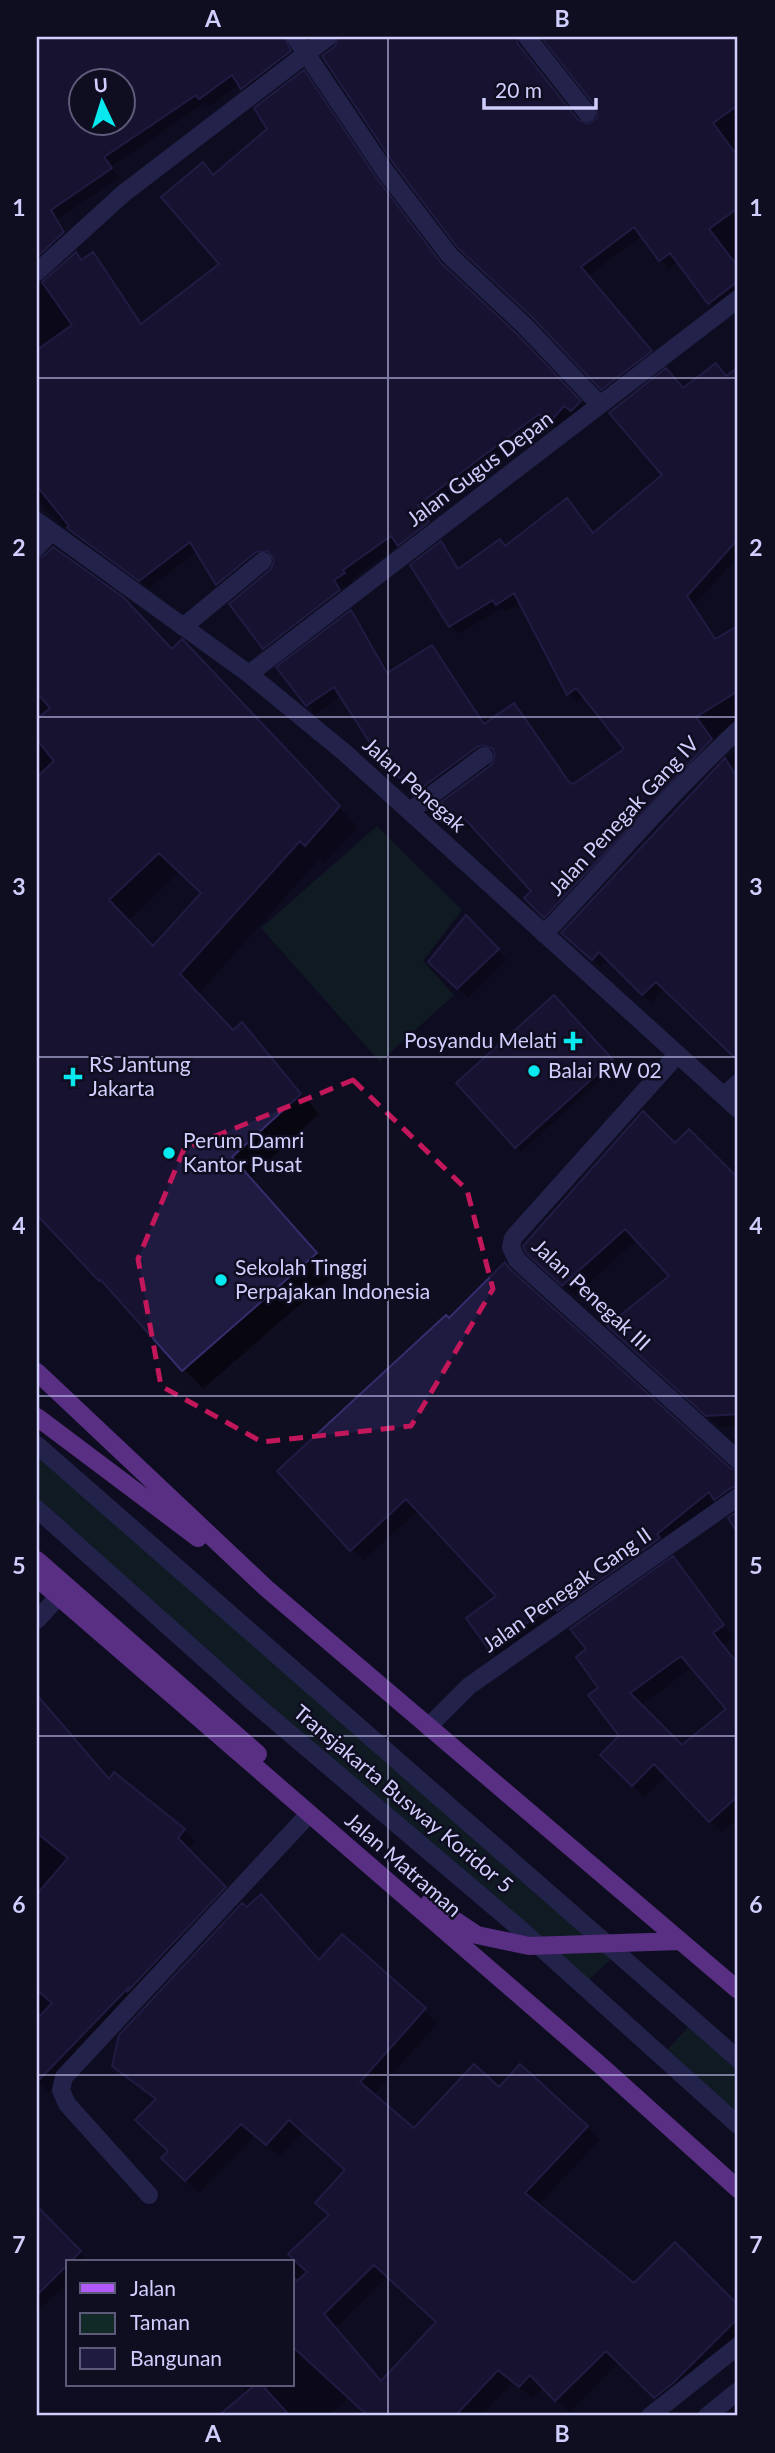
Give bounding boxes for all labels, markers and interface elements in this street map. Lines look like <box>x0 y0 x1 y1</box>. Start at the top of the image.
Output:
text: A <box>204 4 222 32</box>
text: B <box>554 4 570 32</box>
north arrow <box>66 66 136 136</box>
scale bar <box>484 66 596 110</box>
text: U <box>93 73 109 97</box>
text: 20 m <box>495 77 542 102</box>
text: 1 <box>12 193 26 221</box>
text: 1 <box>749 193 763 221</box>
street label: Jalan Gugus Depan <box>401 405 557 531</box>
text: 2 <box>12 533 26 561</box>
text: 2 <box>749 533 763 561</box>
street label: Jalan Penegak Gang IV <box>543 730 704 900</box>
street label: Jalan Penegak <box>359 731 472 837</box>
text: 3 <box>12 872 26 900</box>
text: 3 <box>749 872 763 900</box>
place label: Posyandu Melati <box>404 1027 557 1052</box>
marker: Posyandu Melati <box>563 1031 583 1051</box>
place label: RS Jantung Jakarta <box>89 1051 191 1100</box>
place label: Balai RW 02 <box>548 1057 662 1082</box>
marker: Balai RW 02 <box>526 1063 542 1079</box>
marker: RS Jantung Jakarta <box>63 1067 83 1087</box>
place label: Perum Damri Kantor Pusat <box>183 1127 304 1176</box>
marker: Perum Damri Kantor Pusat <box>161 1145 177 1161</box>
text: 4 <box>12 1211 26 1239</box>
text: 4 <box>749 1211 763 1239</box>
street label: Jalan Penegak III <box>528 1233 656 1355</box>
place label: Sekolah Tinggi Perpajakan Indonesia <box>235 1254 430 1303</box>
marker: Sekolah Tinggi Perpajakan Indonesia <box>213 1272 229 1288</box>
street label: Jalan Penegak Gang II <box>477 1521 655 1656</box>
text: 5 <box>12 1551 26 1579</box>
text: 5 <box>749 1551 763 1579</box>
street label: Transjakarta Busway Koridor 5 <box>289 1699 519 1897</box>
street label: Jalan Matraman <box>341 1807 467 1921</box>
text: 6 <box>12 1890 26 1918</box>
text: 6 <box>749 1890 763 1918</box>
text: 7 <box>12 2230 26 2258</box>
text: 7 <box>749 2230 763 2258</box>
legend <box>66 2260 294 2386</box>
text: Jalan <box>130 2275 176 2300</box>
text: Taman <box>130 2309 190 2334</box>
text: Bangunan <box>130 2345 222 2370</box>
text: A <box>204 2419 222 2447</box>
text: B <box>554 2419 570 2447</box>

